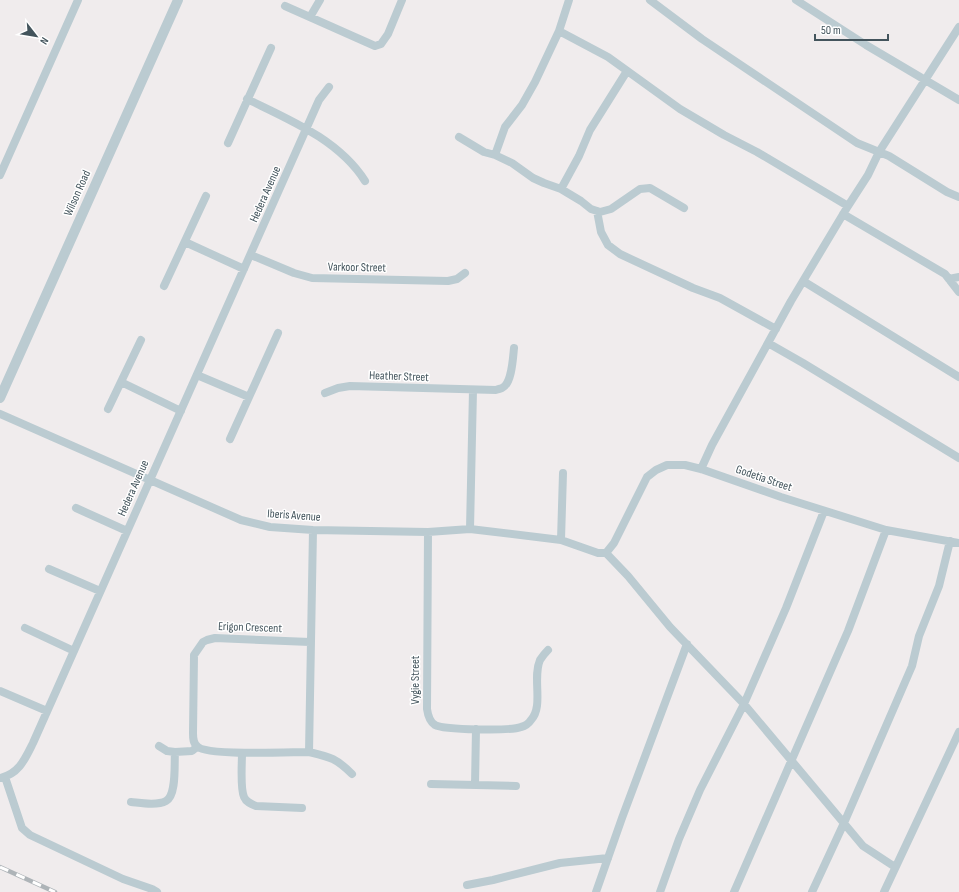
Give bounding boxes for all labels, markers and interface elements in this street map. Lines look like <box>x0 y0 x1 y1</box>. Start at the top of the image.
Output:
north arrow <box>16 16 56 56</box>
scale bar <box>815 16 888 42</box>
text: 50 m <box>821 23 841 38</box>
text: N <box>37 35 51 47</box>
street label: Hedera Avenue <box>246 164 285 225</box>
street label: Wilson Road <box>61 168 94 218</box>
street label: Varkoor Street <box>328 259 387 276</box>
street label: Heather Street <box>369 368 429 385</box>
street label: Hedera Avenue <box>114 458 153 519</box>
street label: Godetia Street <box>734 462 794 495</box>
street label: Iberis Avenue <box>267 506 321 525</box>
street label: Erigon Crescent <box>218 619 283 636</box>
street label: Vygie Street <box>408 655 423 704</box>

